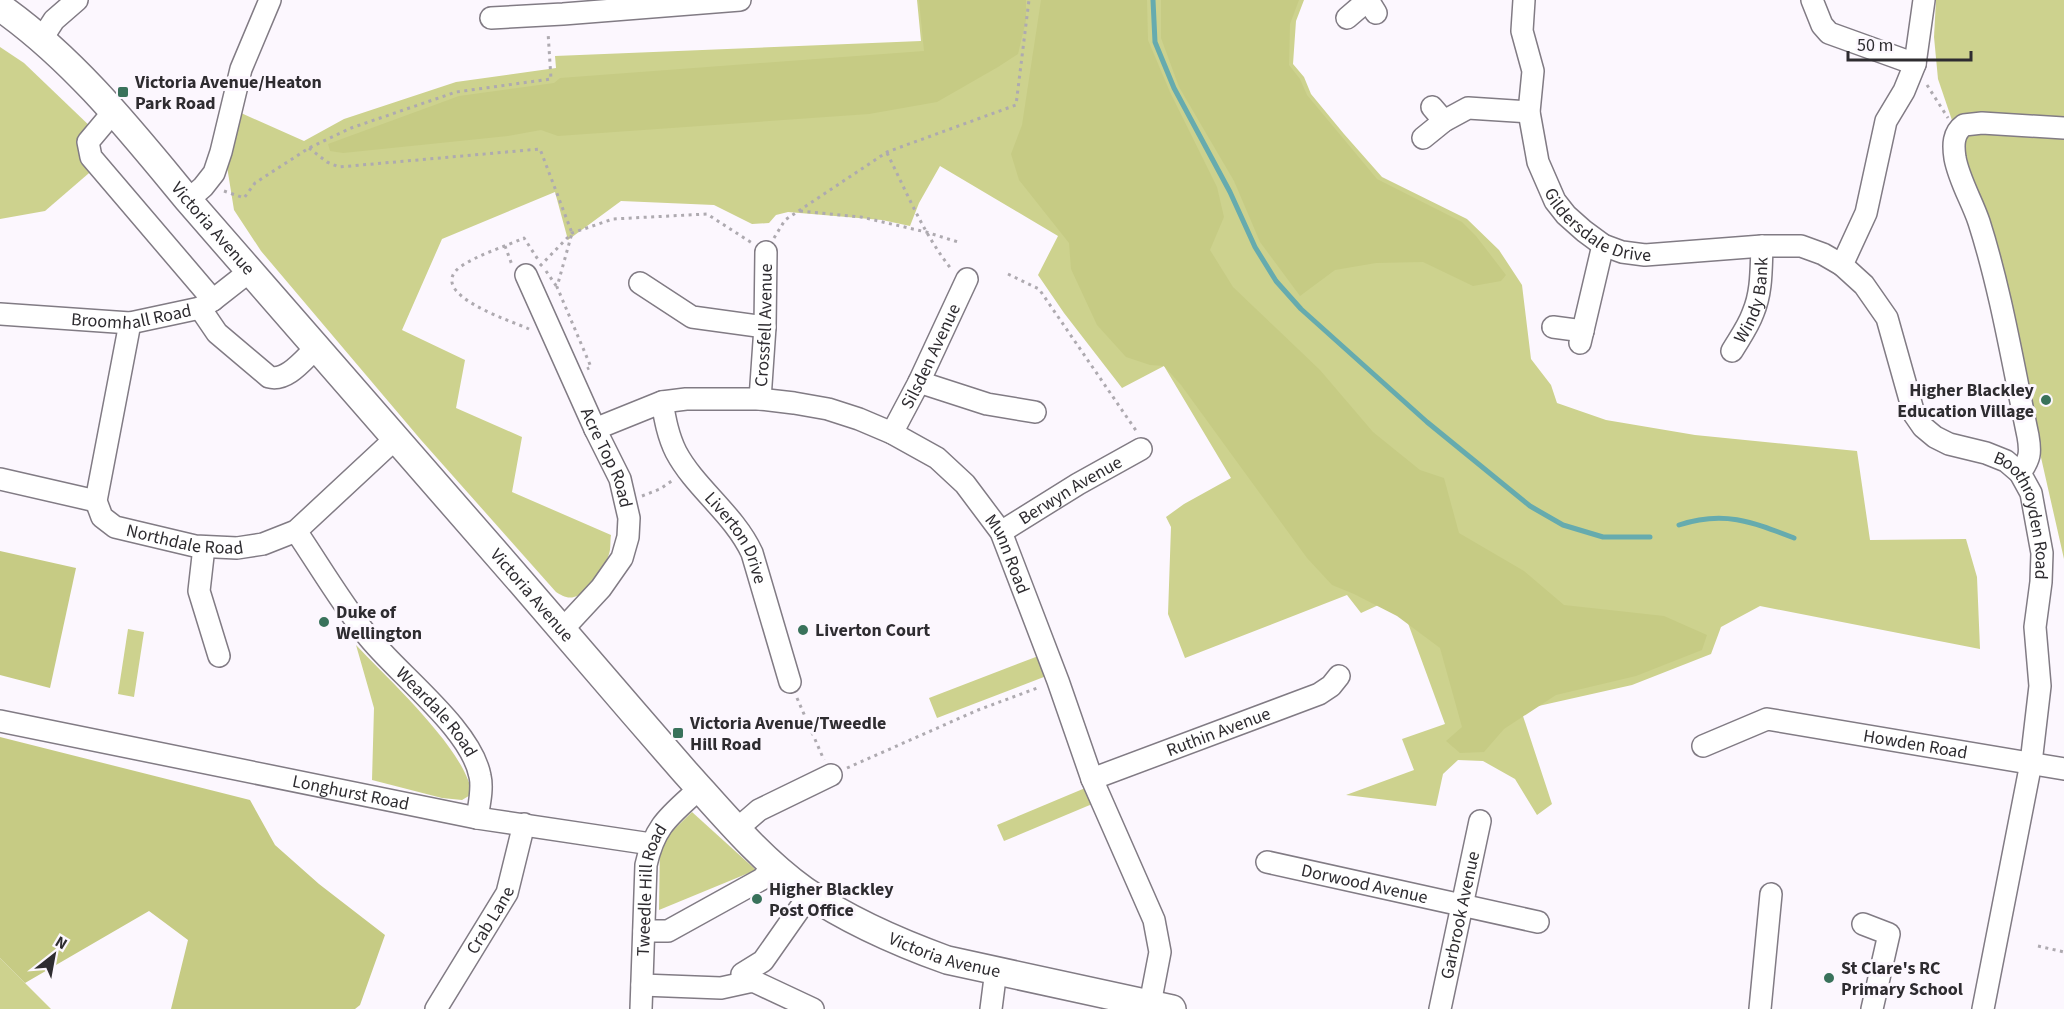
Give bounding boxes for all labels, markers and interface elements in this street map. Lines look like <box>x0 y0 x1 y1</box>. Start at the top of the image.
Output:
scale bar <box>1848 24 1971 62</box>
text: 50 m <box>1857 33 1893 58</box>
place label: Victoria Avenue/Heaton Park Road <box>134 70 322 116</box>
marker: Victoria Avenue/Heaton Park Road <box>116 85 130 99</box>
street label: Victoria Avenue <box>165 176 261 280</box>
street label: Gildersdale Drive <box>1538 184 1652 268</box>
street label: Windy Bank <box>1727 257 1774 348</box>
street label: Crossfell Avenue <box>748 263 778 388</box>
street label: Broomhall Road <box>70 298 194 336</box>
street label: Silsden Avenue <box>894 299 966 413</box>
place label: Higher Blackley Education Village <box>1897 378 2035 424</box>
marker: Higher Blackley Education Village <box>2039 393 2053 407</box>
street label: Acre Top Road <box>574 404 639 510</box>
street label: Boothroyden Road <box>1990 445 2055 580</box>
street label: Berwyn Avenue <box>1014 449 1127 531</box>
street label: Liverton Drive <box>699 486 773 587</box>
street label: Munn Road <box>979 509 1036 597</box>
street label: Northdale Road <box>124 518 245 561</box>
street label: Victoria Avenue <box>485 543 580 647</box>
place label: Duke of Wellington <box>336 600 422 646</box>
marker: Duke of Wellington <box>317 615 331 629</box>
place label: Liverton Court <box>815 618 930 643</box>
marker: Liverton Court <box>796 623 810 637</box>
street label: Weardale Road <box>390 661 483 761</box>
street label: Ruthin Avenue <box>1163 701 1274 763</box>
place label: Victoria Avenue/Tweedle Hill Road <box>689 711 886 757</box>
street label: Howden Road <box>1861 723 1969 765</box>
marker: Victoria Avenue/Tweedle Hill Road <box>671 726 685 740</box>
street label: Longhurst Road <box>290 768 411 816</box>
street label: Tweedle Hill Road <box>630 819 673 957</box>
street label: Garbrook Avenue <box>1434 849 1486 981</box>
street label: Dorwood Avenue <box>1299 857 1430 910</box>
place label: Higher Blackley Post Office <box>769 877 894 923</box>
street label: Crab Lane <box>460 884 521 959</box>
marker: Higher Blackley Post Office <box>750 892 764 906</box>
north arrow <box>24 925 84 985</box>
street label: Victoria Avenue <box>885 926 1003 984</box>
text: N <box>51 931 71 955</box>
place label: St Clare's RC Primary School <box>1841 956 1963 1002</box>
marker: St Clare's RC Primary School <box>1822 971 1836 985</box>

